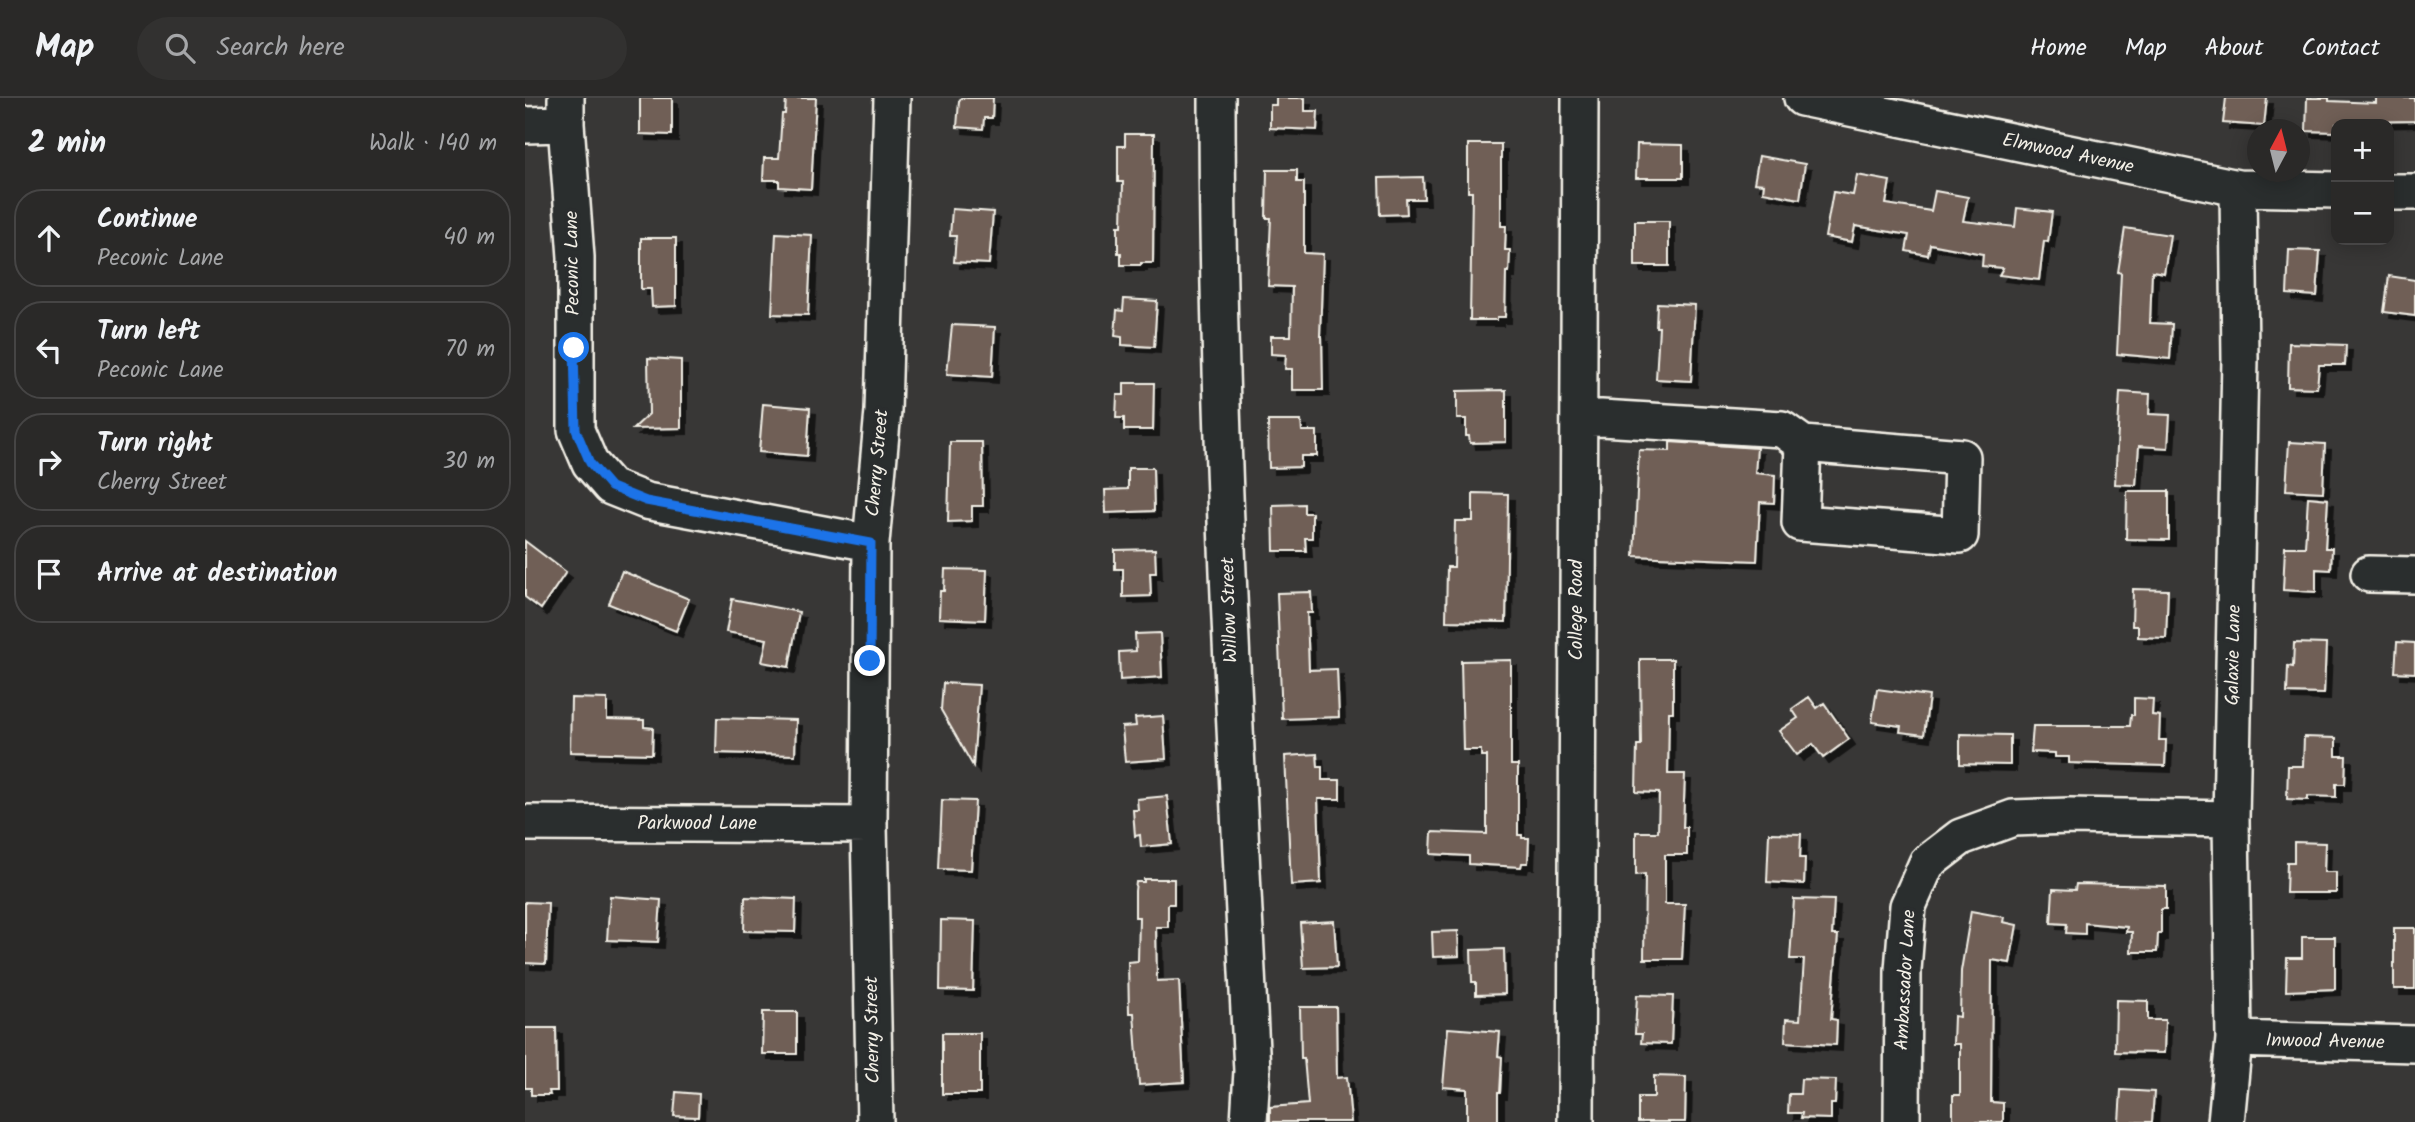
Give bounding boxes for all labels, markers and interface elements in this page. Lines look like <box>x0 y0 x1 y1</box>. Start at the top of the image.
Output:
search box <box>137 17 627 80</box>
text: Map <box>35 22 95 75</box>
text: Search here <box>217 27 345 69</box>
icon: search <box>161 29 199 67</box>
text: Home <box>2030 29 2087 68</box>
text: Map <box>2125 29 2167 68</box>
text: About <box>2205 29 2263 68</box>
text: Contact <box>2301 29 2380 68</box>
north arrow <box>2247 119 2310 182</box>
map controls <box>2331 119 2394 245</box>
button: + <box>2331 119 2394 182</box>
text: 2 min <box>28 120 106 168</box>
street label: Elmwood Avenue <box>1999 125 2137 183</box>
text: Walk · 140 m <box>369 126 497 162</box>
button: − <box>2331 182 2394 245</box>
text: Continue <box>97 199 198 241</box>
street label: Peconic Lane <box>557 210 589 316</box>
icon: ahead <box>30 219 68 257</box>
text: 40 m <box>443 220 495 256</box>
text: Peconic Lane <box>97 241 224 277</box>
text: Turn left <box>97 311 200 353</box>
icon: left <box>30 331 68 369</box>
text: 70 m <box>445 332 495 368</box>
route start <box>558 332 589 363</box>
text: Peconic Lane <box>97 353 224 389</box>
street label: Cherry Street <box>858 408 898 518</box>
text: Turn right <box>97 423 213 465</box>
icon: right <box>30 443 68 481</box>
text: 30 m <box>443 444 495 480</box>
text: Cherry Street <box>97 465 227 501</box>
text: Arrive at destination <box>97 553 337 595</box>
icon: arrive <box>30 555 68 593</box>
street label: Willow Street <box>1213 556 1247 663</box>
street label: College Road <box>1562 559 1592 661</box>
street label: Galaxie Lane <box>2218 604 2250 706</box>
route end <box>854 645 885 676</box>
street label: Parkwood Lane <box>637 809 757 839</box>
street label: Ambassador Lane <box>1887 909 1925 1051</box>
street label: Cherry Street <box>857 975 889 1084</box>
street label: Inwood Avenue <box>2265 1026 2385 1058</box>

